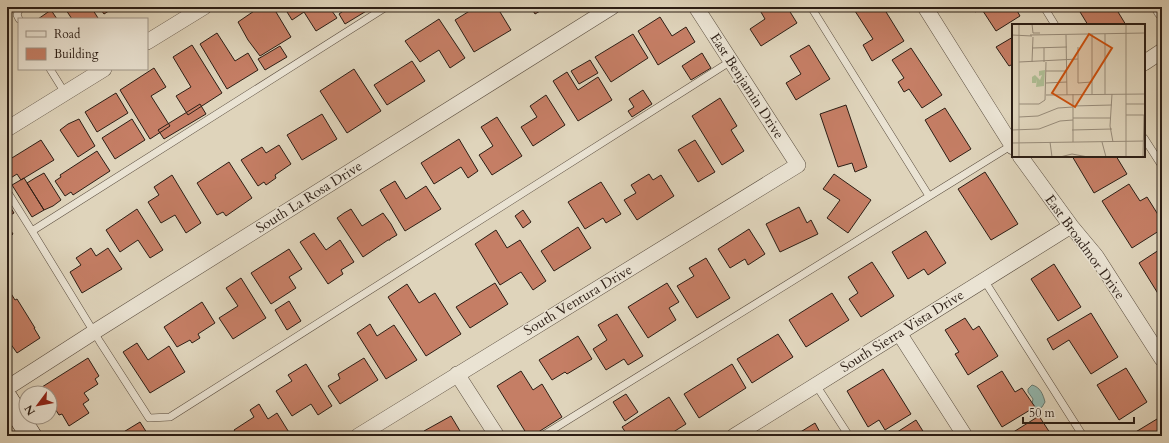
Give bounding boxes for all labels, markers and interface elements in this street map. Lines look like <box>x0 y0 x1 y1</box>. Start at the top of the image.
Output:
legend <box>18 18 148 70</box>
inset map <box>1012 24 1145 157</box>
text: Road <box>54 26 81 42</box>
street label: East Benjamin Drive <box>706 29 788 143</box>
text: Building <box>54 46 99 62</box>
street label: South La Rosa Drive <box>252 157 366 237</box>
street label: East Broadmor Drive <box>1040 191 1130 303</box>
street label: South Ventura Drive <box>520 260 636 340</box>
street label: South Sierra Vista Drive <box>837 285 967 377</box>
north arrow <box>18 385 58 425</box>
scale bar <box>1023 399 1134 425</box>
text: N <box>21 402 39 418</box>
text: 50 m <box>1029 405 1056 421</box>

